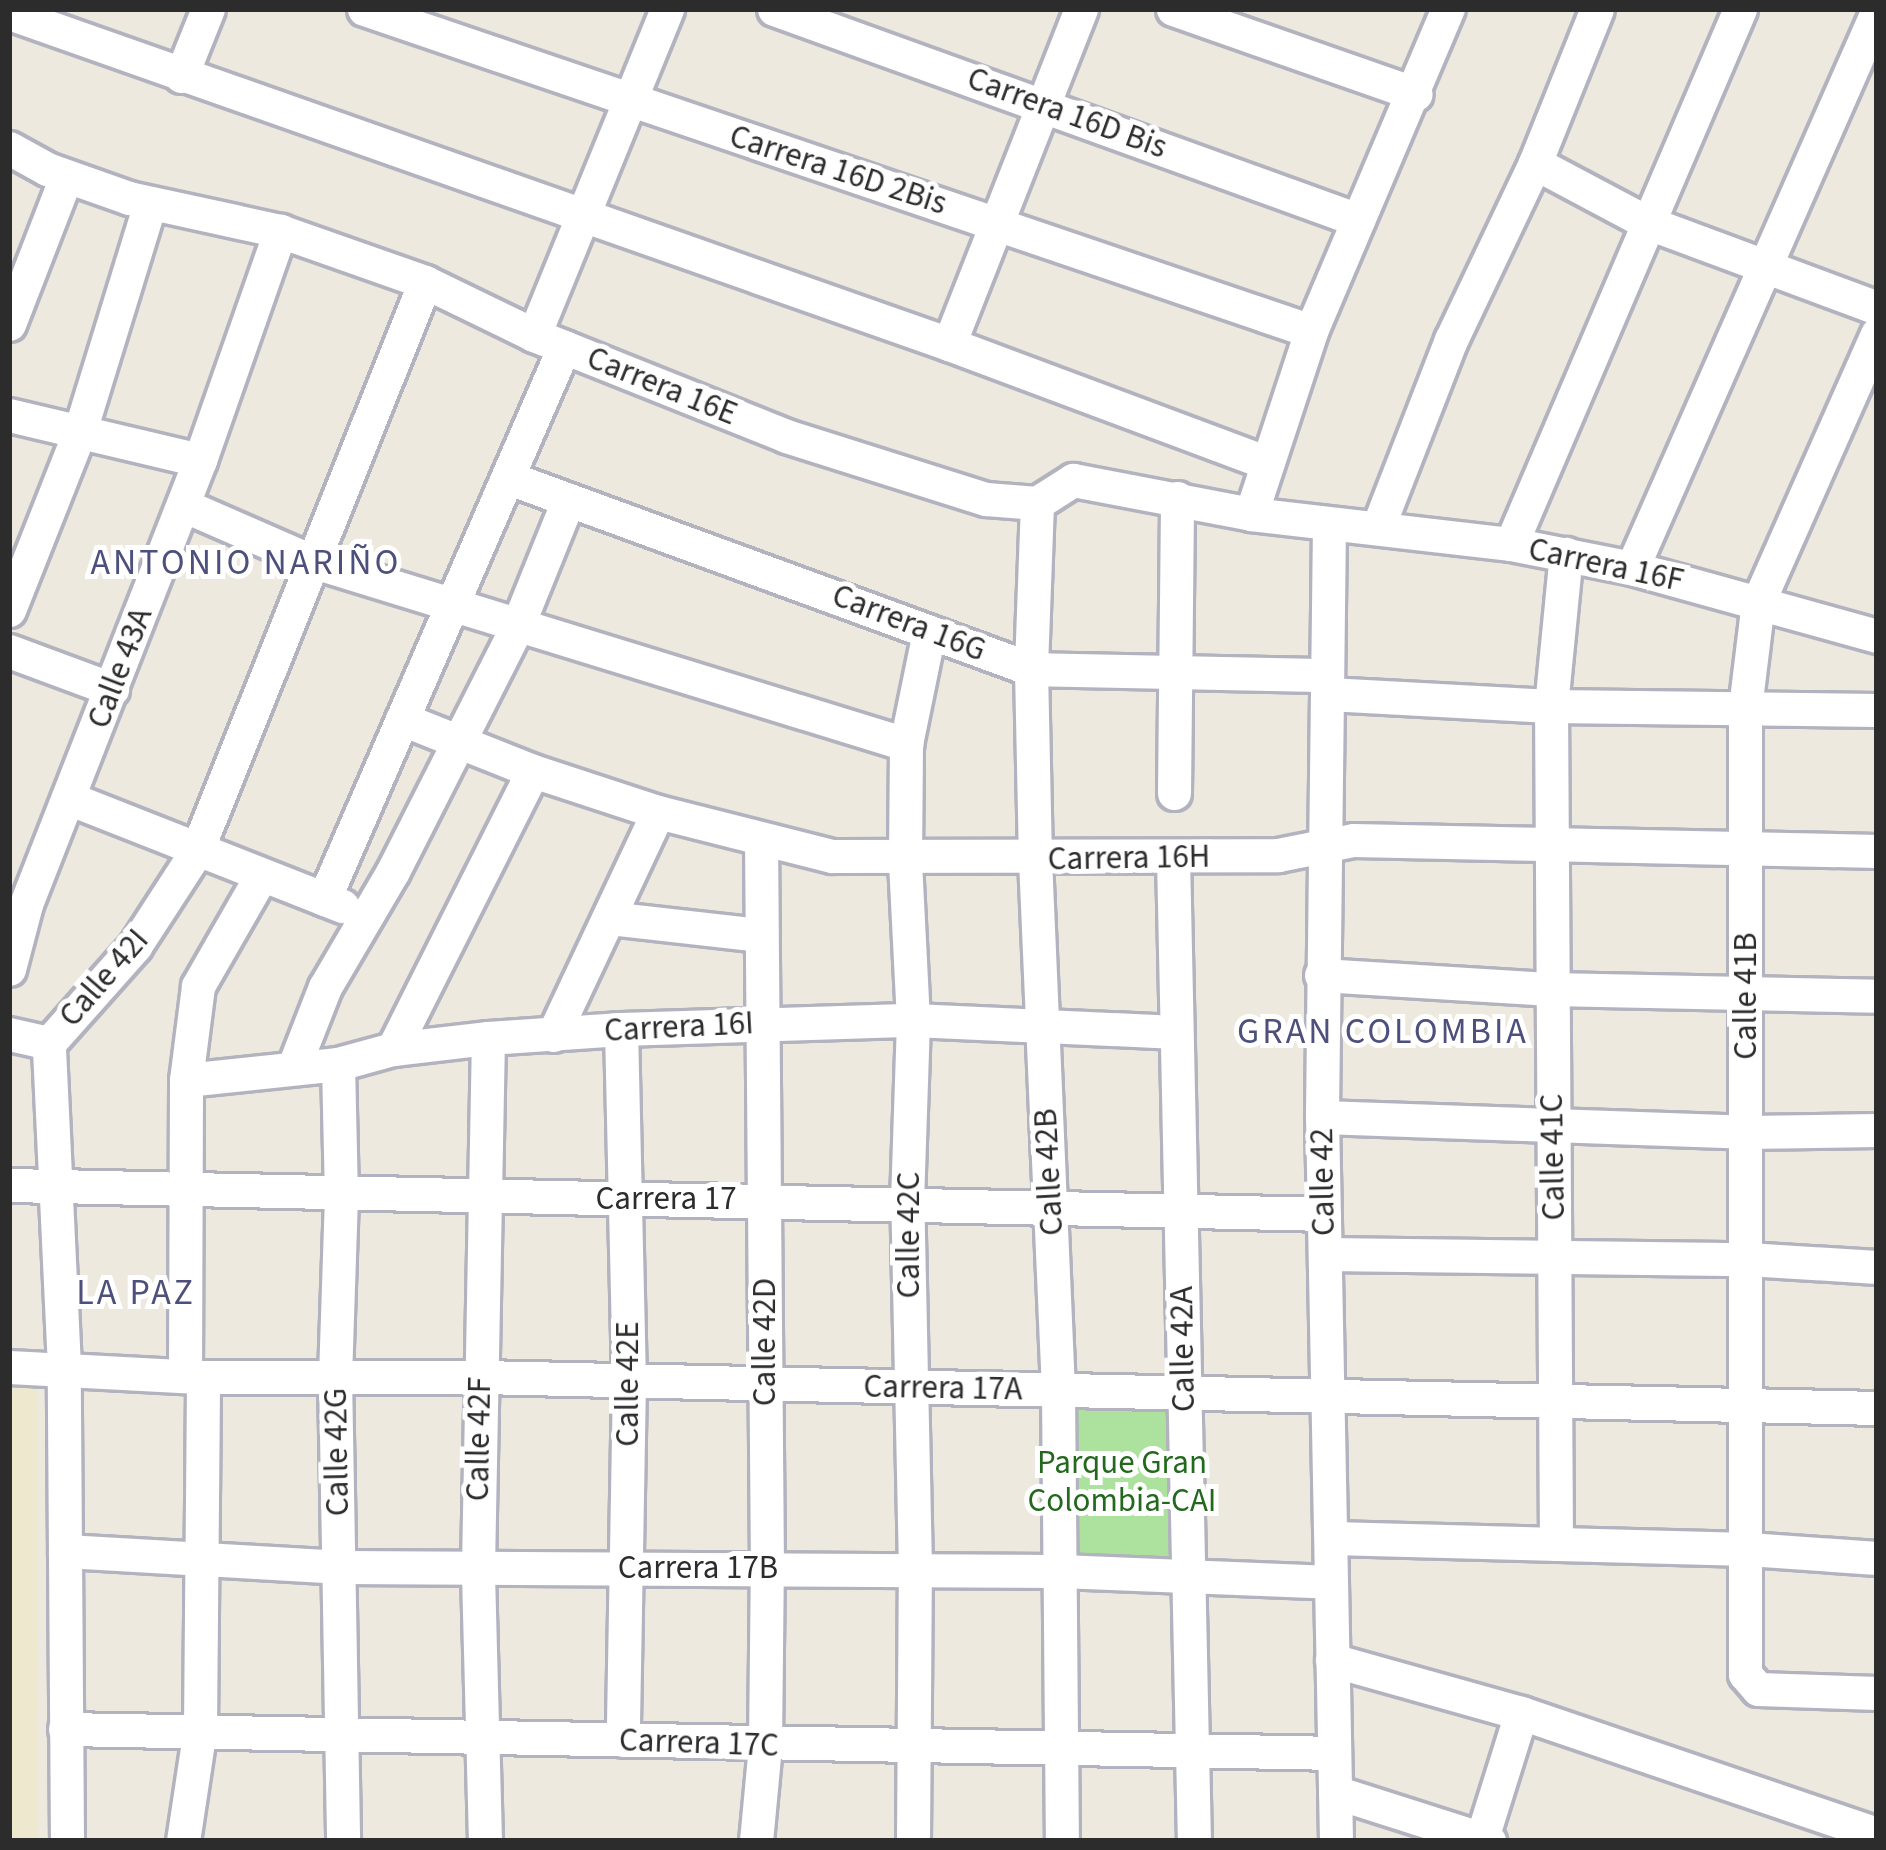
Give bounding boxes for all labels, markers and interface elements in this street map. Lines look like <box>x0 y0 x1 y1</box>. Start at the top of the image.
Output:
street label: Carrera 16D Bis <box>962 59 1172 167</box>
street label: Carrera 16D 2Bis <box>725 116 951 224</box>
street label: Carrera 16E <box>581 338 743 434</box>
street label: Carrera 16F <box>1525 529 1687 601</box>
district label: ANTONIO NARIÑO <box>90 541 402 585</box>
street label: Carrera 16G <box>827 576 991 670</box>
street label: Calle 43A <box>79 602 161 734</box>
street label: Carrera 16H <box>1047 837 1211 879</box>
street label: Calle 42I <box>51 921 157 1035</box>
street label: Calle 41B <box>1726 932 1766 1060</box>
street label: Carrera 16I <box>603 1003 755 1051</box>
district label: GRAN COLOMBIA <box>1237 1010 1529 1054</box>
street label: Calle 41C <box>1532 1093 1574 1221</box>
street label: Calle 42B <box>1026 1107 1072 1237</box>
street label: Calle 42 <box>1302 1128 1344 1236</box>
street label: Calle 42C <box>889 1172 929 1298</box>
street label: Carrera 17 <box>595 1179 737 1219</box>
district label: LA PAZ <box>76 1271 196 1315</box>
street label: Calle 42D <box>745 1278 785 1406</box>
street label: Calle 42A <box>1162 1286 1204 1412</box>
street label: Calle 42E <box>608 1321 648 1447</box>
street label: Carrera 17A <box>863 1367 1023 1409</box>
street label: Calle 42F <box>458 1376 500 1502</box>
street label: Calle 42G <box>316 1387 358 1517</box>
park label: Parque Gran Colombia-CAI <box>1027 1443 1217 1521</box>
street label: Carrera 17B <box>618 1548 778 1588</box>
street label: Carrera 17C <box>618 1720 780 1766</box>

